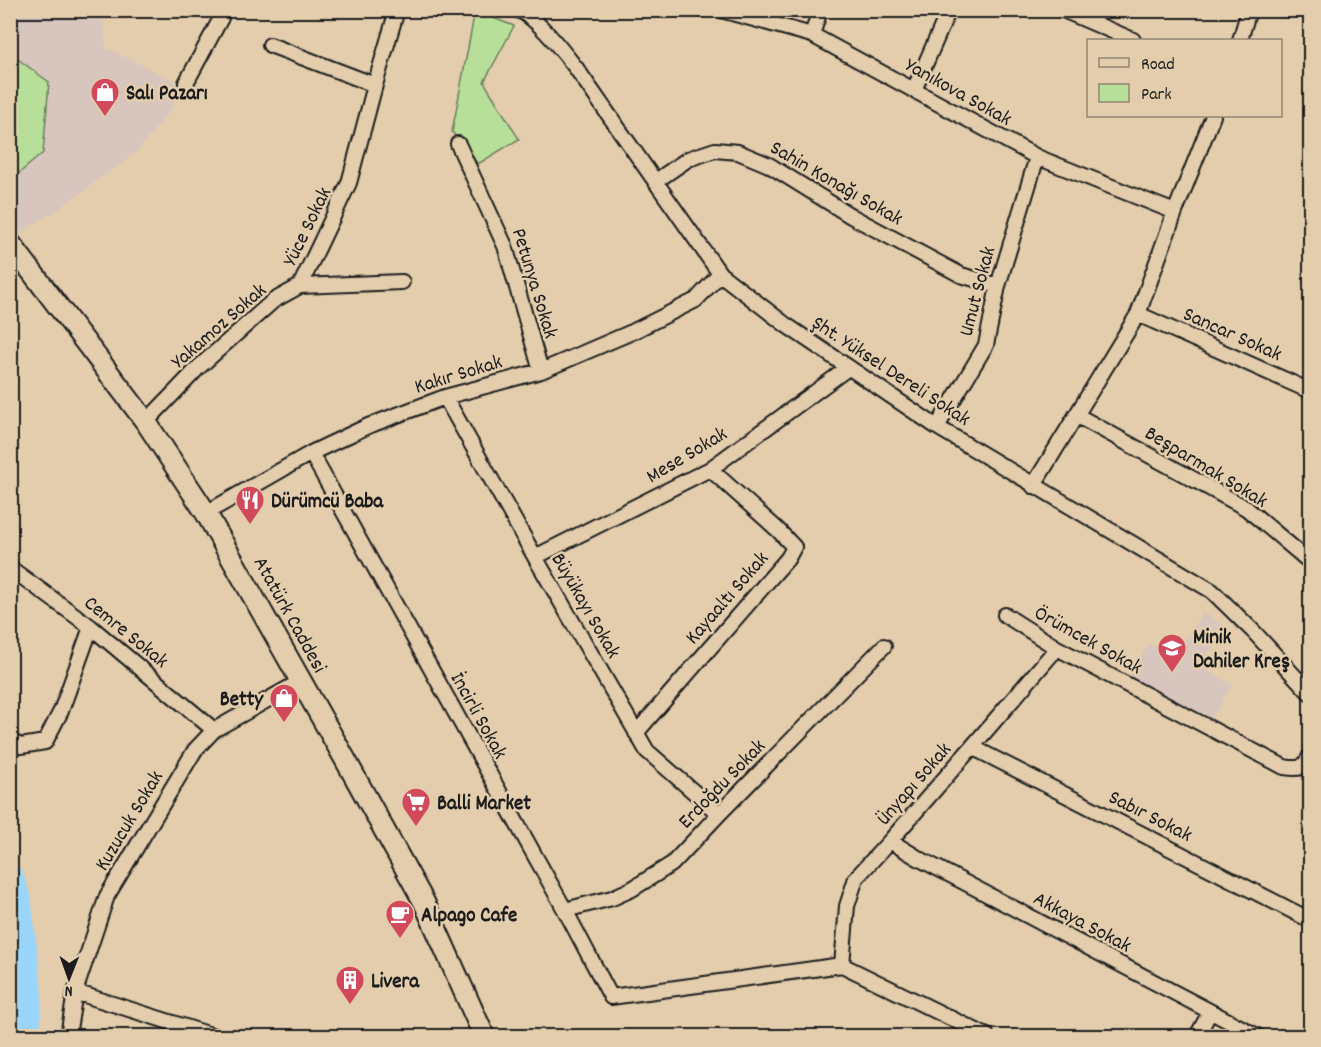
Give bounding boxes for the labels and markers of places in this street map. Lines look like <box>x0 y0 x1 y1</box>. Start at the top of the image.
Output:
shop icon: Salı Pazarı <box>89 76 121 118</box>
place label: Salı Pazarı <box>126 80 208 110</box>
restaurant icon: Dürümcü Baba <box>234 484 266 526</box>
place label: Dürümcü Baba <box>271 488 384 518</box>
place label: Minik Dahiler Kreş <box>1193 624 1290 678</box>
school or university icon: Minik Dahiler Kreş <box>1156 632 1188 674</box>
shop icon: Betty <box>268 682 300 724</box>
place label: Betty <box>220 686 264 716</box>
supermarket icon: Balli Market <box>400 786 432 828</box>
place label: Balli Market <box>437 790 531 820</box>
cafe icon: Alpago Cafe <box>384 898 416 940</box>
place label: Alpago Cafe <box>421 902 517 932</box>
building icon: Livera <box>334 964 366 1006</box>
place label: Livera <box>371 968 420 998</box>

